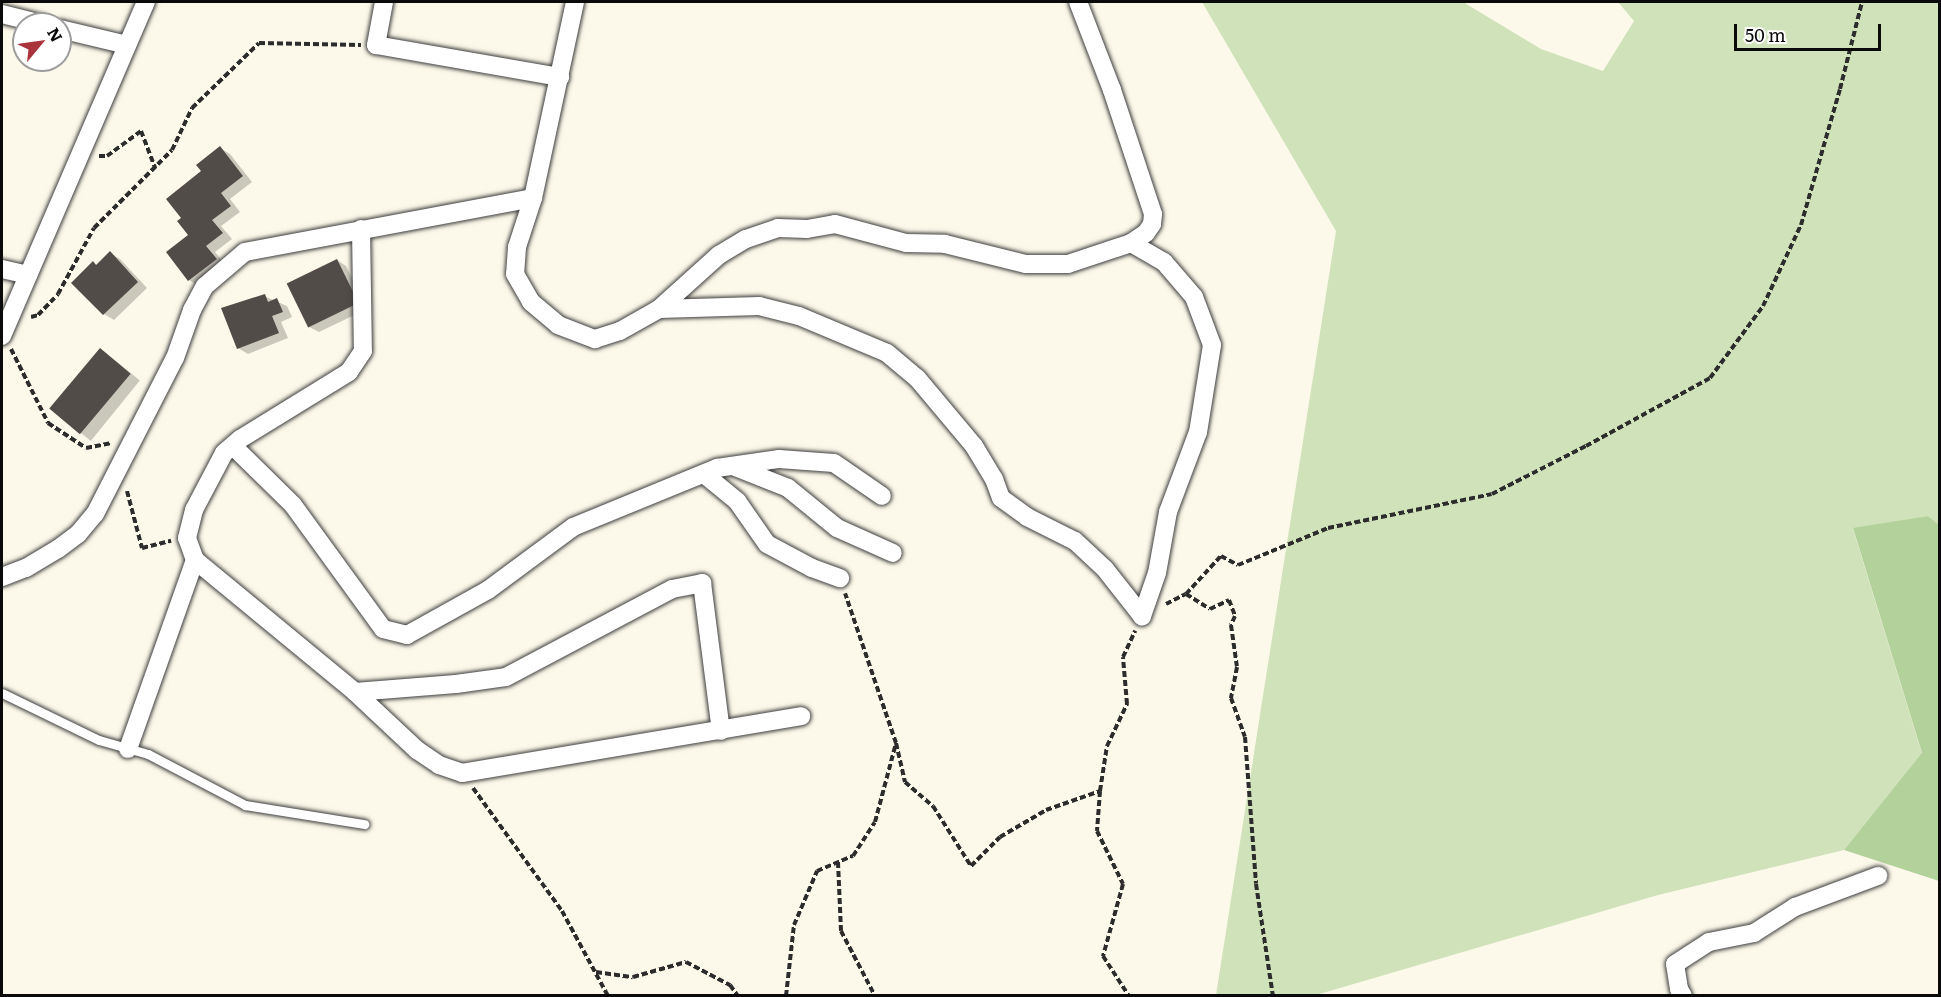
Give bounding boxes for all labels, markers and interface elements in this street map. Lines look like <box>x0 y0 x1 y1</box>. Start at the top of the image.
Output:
north arrow <box>12 12 72 72</box>
scale bar <box>1737 12 1884 50</box>
text: 50 m <box>1745 21 1786 48</box>
text: N <box>42 23 70 46</box>

